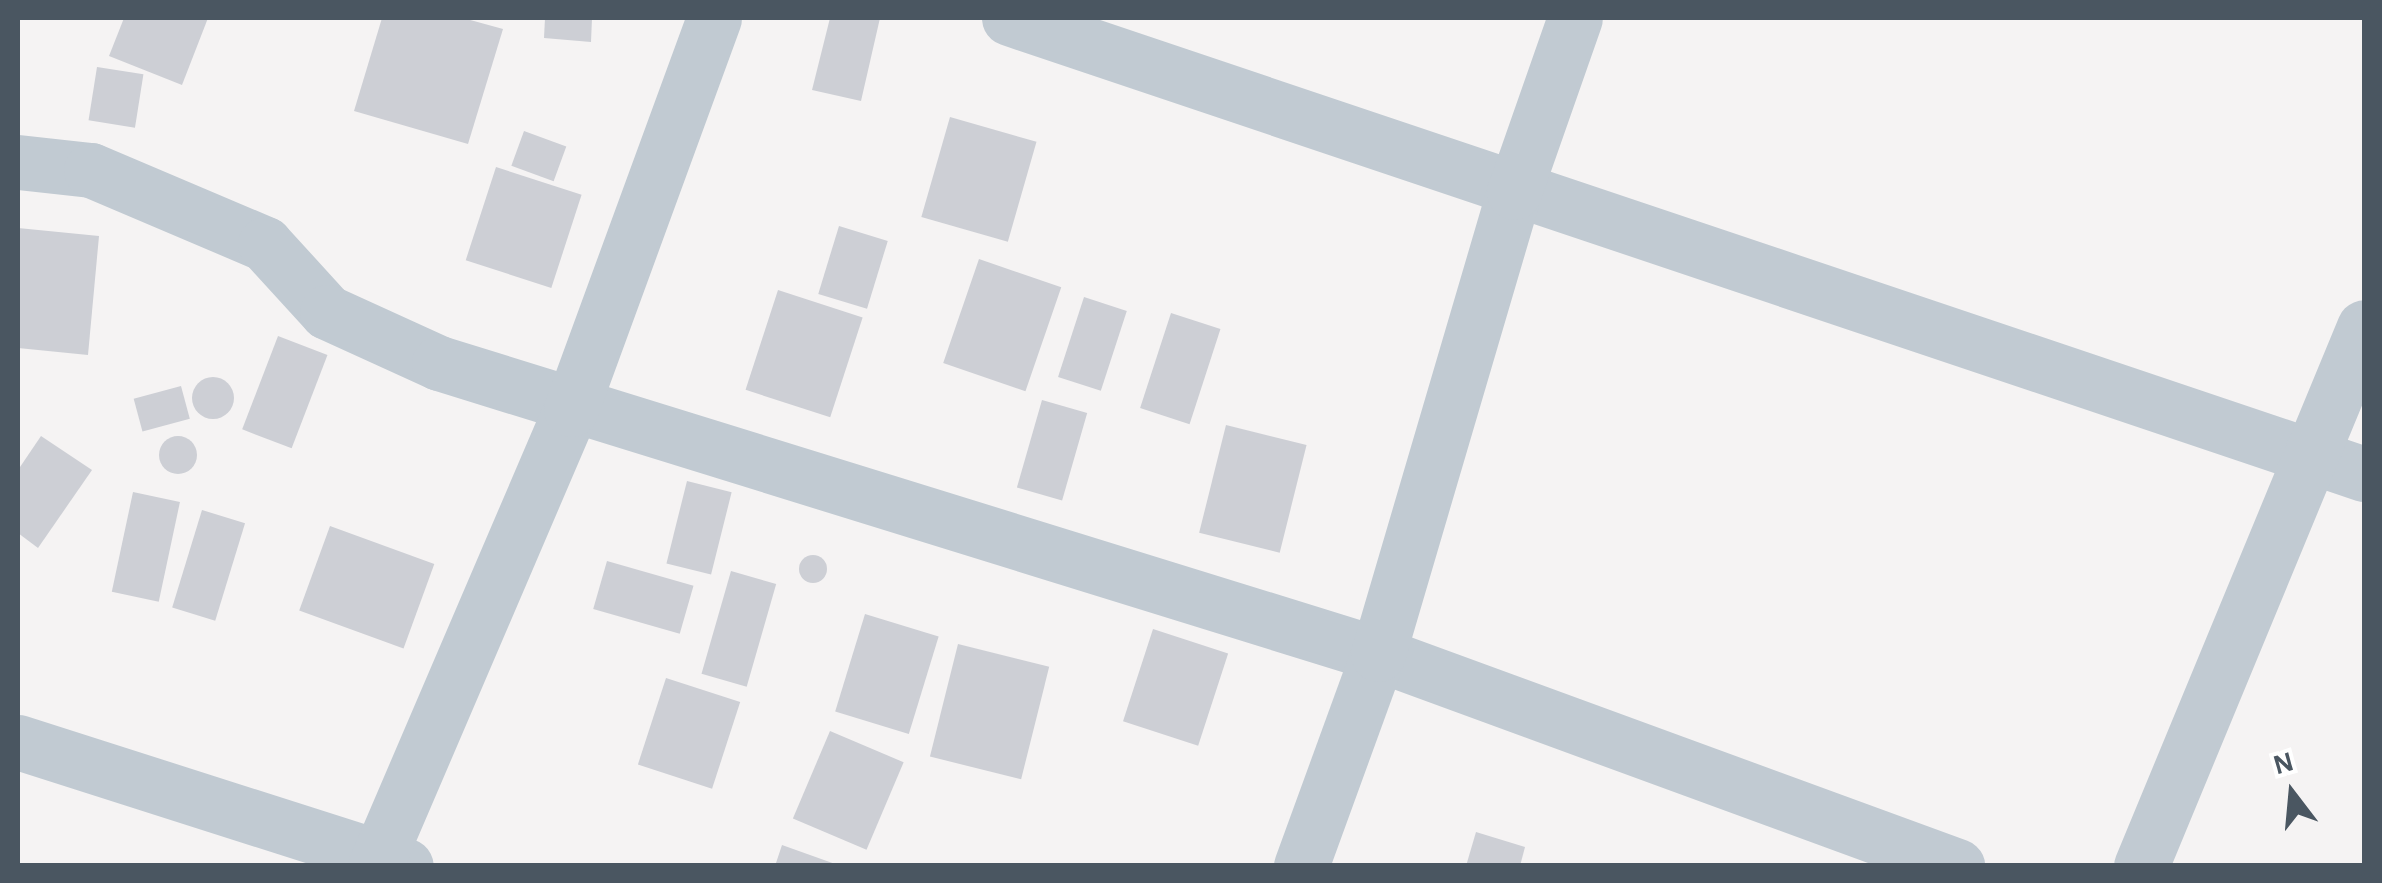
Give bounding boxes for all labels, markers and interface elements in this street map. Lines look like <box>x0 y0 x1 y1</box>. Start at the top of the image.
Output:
north arrow <box>2242 743 2342 843</box>
text: N <box>2271 748 2297 780</box>

